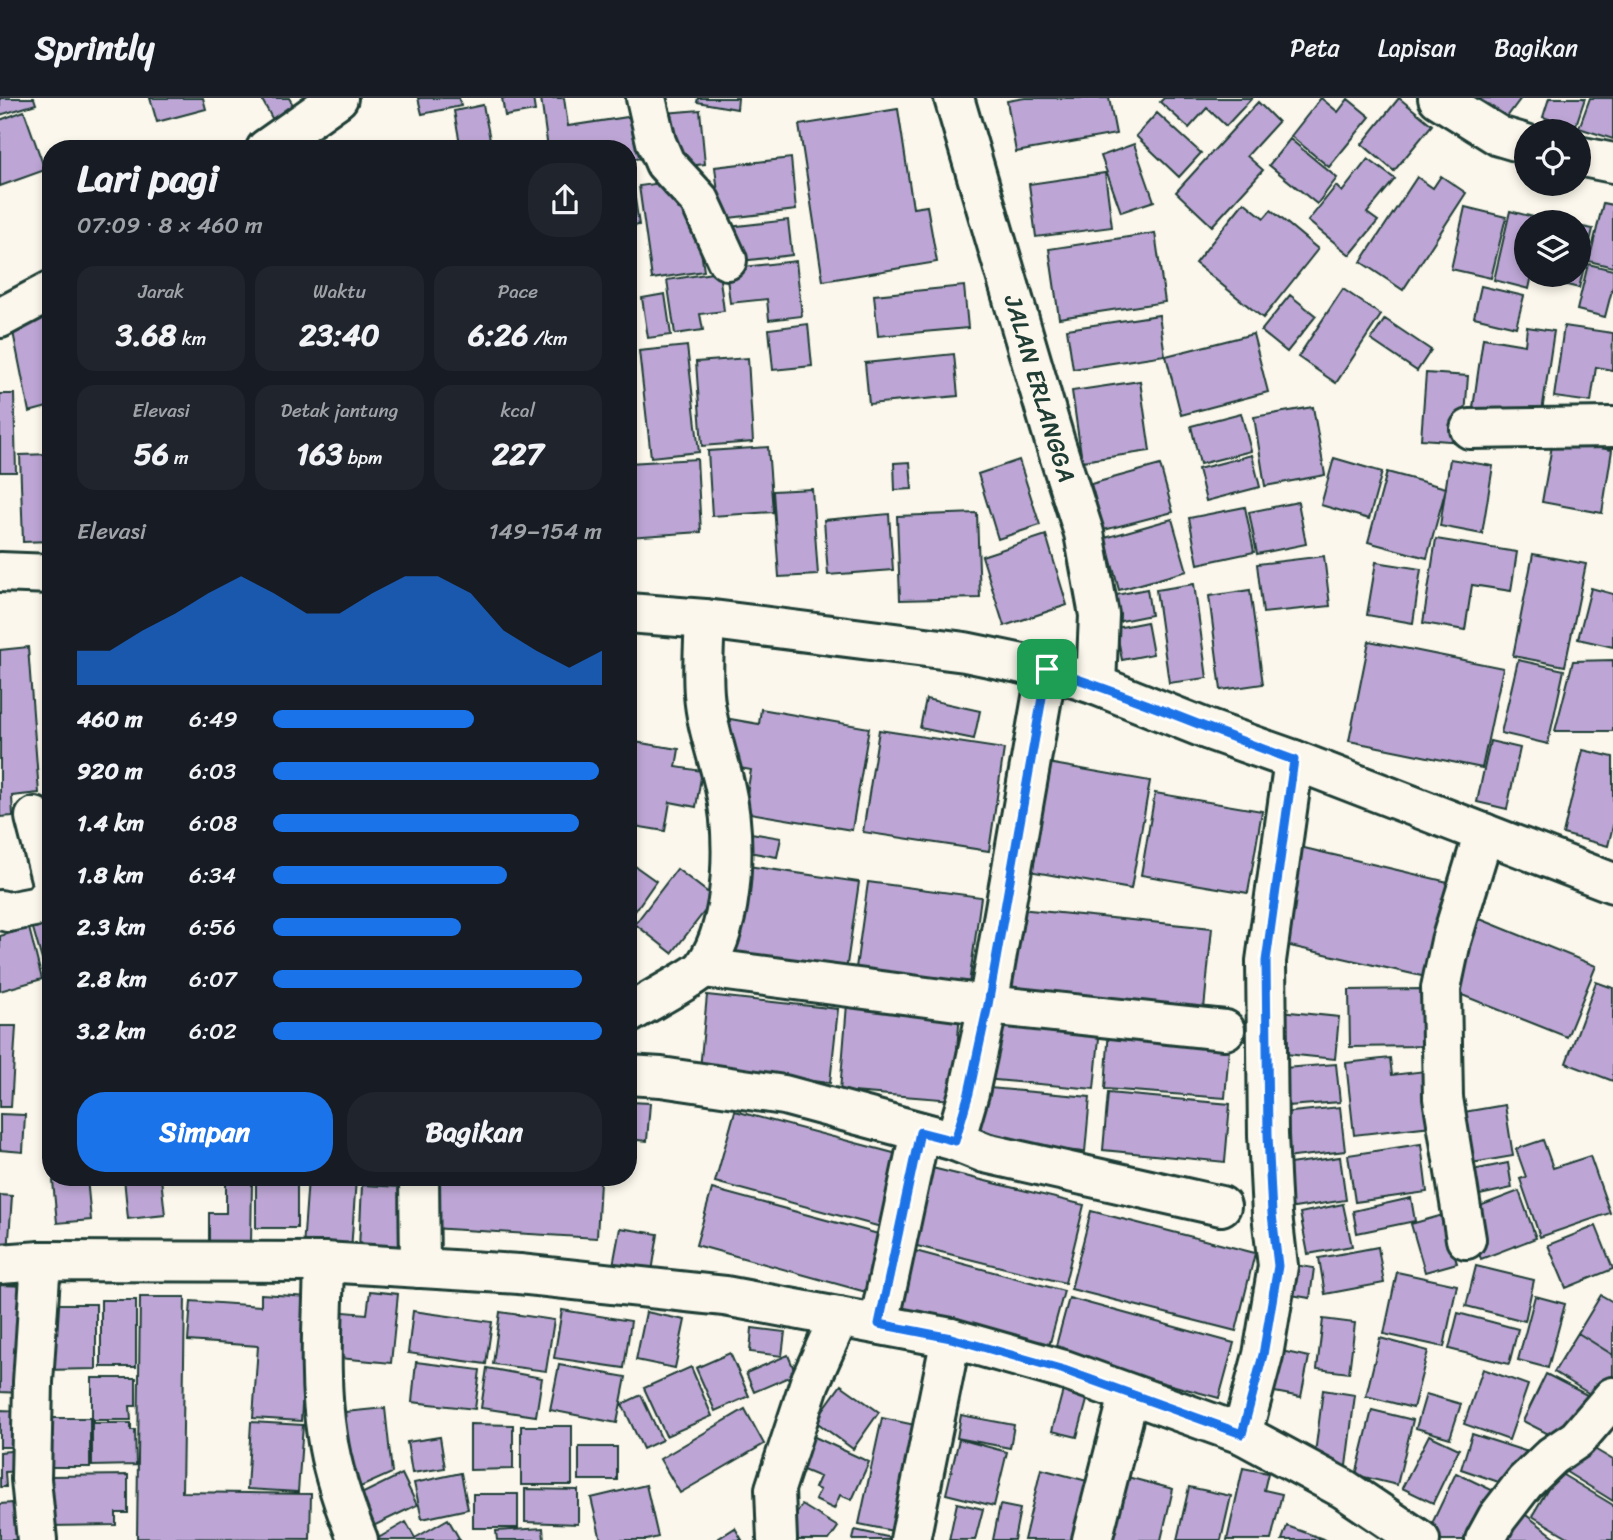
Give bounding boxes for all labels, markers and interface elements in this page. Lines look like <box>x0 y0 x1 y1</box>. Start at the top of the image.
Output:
text: Sprintly <box>35 19 154 77</box>
text: Peta <box>1290 27 1340 69</box>
text: Lapisan <box>1378 27 1456 69</box>
text: Bagikan <box>1494 27 1578 69</box>
map controls <box>1514 119 1591 287</box>
button: locate <box>1514 119 1591 196</box>
text: Lari pagi <box>77 145 218 212</box>
button: share <box>528 163 602 237</box>
text: 07:09 · 8 × 460 m <box>77 205 263 246</box>
button: layers <box>1514 210 1591 287</box>
text: Jarak <box>138 275 184 308</box>
text: Waktu <box>313 275 366 308</box>
text: Pace <box>498 275 538 308</box>
street label: JALAN ERLANGGA <box>992 289 1088 488</box>
text: 3.68 <box>116 308 177 362</box>
text: 23:40 <box>299 308 380 362</box>
text: 6:26 <box>468 308 529 362</box>
text: km <box>177 322 206 355</box>
text: /km <box>529 322 568 355</box>
text: Elevasi <box>133 394 190 427</box>
text: Detak jantung <box>281 394 398 427</box>
text: kcal <box>501 394 535 427</box>
text: 56 <box>134 427 169 481</box>
text: 163 <box>296 427 343 481</box>
text: 227 <box>492 427 544 481</box>
text: m <box>169 441 189 474</box>
text: bpm <box>343 441 383 474</box>
text: Elevasi <box>77 511 146 552</box>
text: 149–154 m <box>489 511 602 552</box>
pin <box>1017 639 1077 699</box>
icon: arrive <box>1028 650 1066 688</box>
text: 460 m <box>77 699 143 740</box>
text: 6:49 <box>189 699 238 740</box>
text: 920 m <box>77 751 143 792</box>
text: 6:03 <box>189 751 236 792</box>
text: 1.4 km <box>77 803 144 844</box>
text: 6:08 <box>189 803 237 844</box>
text: 1.8 km <box>77 855 144 896</box>
text: 6:34 <box>189 855 236 896</box>
text: 2.3 km <box>77 907 146 948</box>
text: 6:56 <box>189 907 236 948</box>
text: 2.8 km <box>77 959 147 1000</box>
text: 6:07 <box>189 959 237 1000</box>
text: 3.2 km <box>77 1011 146 1052</box>
text: 6:02 <box>189 1011 237 1052</box>
button: Simpan <box>77 1092 333 1172</box>
button: Bagikan <box>347 1092 602 1172</box>

